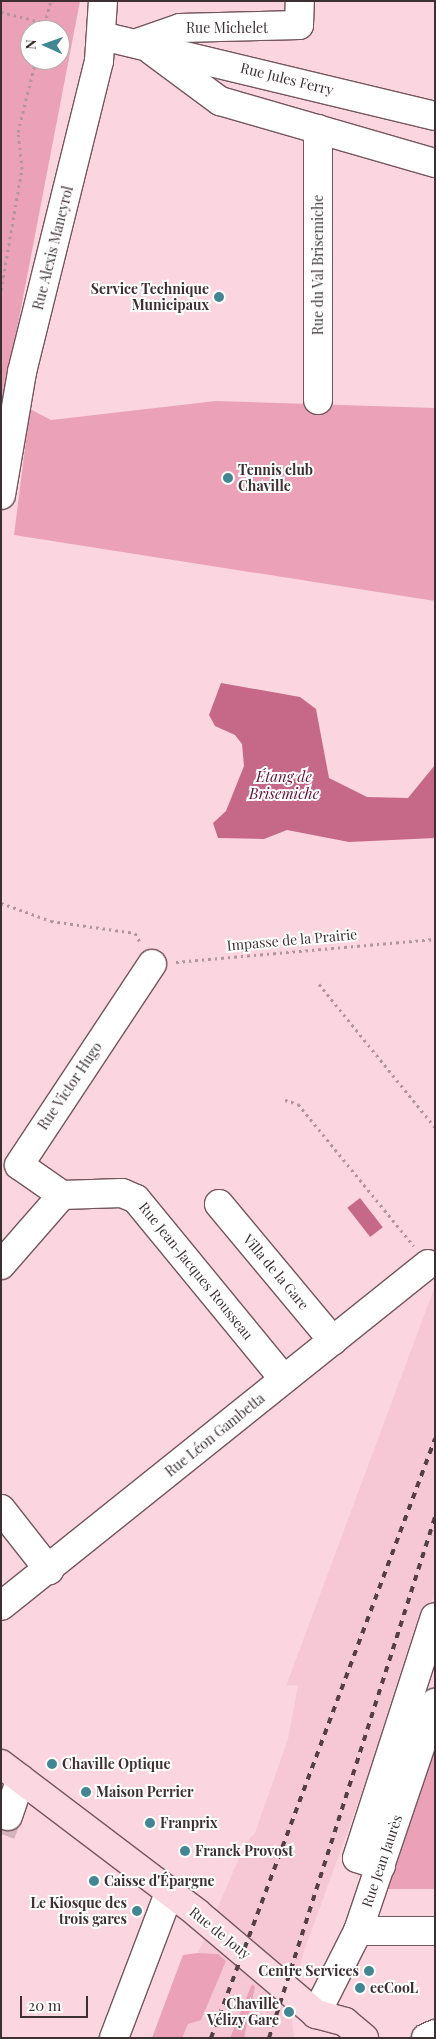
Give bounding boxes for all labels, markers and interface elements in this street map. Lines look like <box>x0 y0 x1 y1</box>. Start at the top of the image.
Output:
north arrow <box>20 20 70 70</box>
street label: Rue Michelet <box>186 20 268 36</box>
text: N <box>21 39 40 50</box>
street label: Rue Jules Ferry <box>239 59 335 99</box>
street label: Rue Alexis Maneyrol <box>29 184 77 312</box>
street label: Rue du Val Brisemiche <box>310 195 326 335</box>
place label: Service Technique Municipaux <box>91 281 209 314</box>
marker: Service Technique Municipaux <box>213 291 225 303</box>
place label: Tennis club Chaville <box>238 462 313 494</box>
marker: Tennis club Chaville <box>222 472 234 484</box>
water label: Étang de Brisemiche <box>249 767 319 802</box>
street label: Impasse de la Prairie <box>226 926 358 954</box>
street label: Rue Victor Hugo <box>34 1039 106 1133</box>
street label: Rue Jean-Jacques Rousseau <box>135 1199 257 1343</box>
street label: Villa de la Gare <box>239 1231 313 1313</box>
street label: Rue Léon Gambetta <box>162 1390 268 1480</box>
place label: Chaville Optique <box>62 1756 171 1772</box>
marker: Chaville Optique <box>46 1758 58 1770</box>
place label: Maison Perrier <box>96 1784 194 1800</box>
marker: Maison Perrier <box>80 1786 92 1798</box>
street label: Rue Jean Jaurès <box>358 1813 406 1909</box>
place label: Franprix <box>160 1815 218 1831</box>
marker: Franprix <box>144 1817 156 1829</box>
place label: Franck Provost <box>195 1843 293 1859</box>
marker: Franck Provost <box>179 1845 191 1857</box>
place label: Caisse d'Épargne <box>104 1873 215 1889</box>
marker: Caisse d'Épargne <box>88 1875 100 1887</box>
place label: Le Kiosque des trois gares <box>30 1895 127 1928</box>
street label: Rue de Jouy <box>186 1903 254 1963</box>
marker: Le Kiosque des trois gares <box>131 1905 143 1917</box>
place label: Centre Services <box>258 1963 359 1979</box>
marker: Centre Services <box>363 1965 375 1977</box>
place label: eeCooL <box>370 1980 418 1996</box>
marker: eeCooL <box>354 1982 366 1994</box>
scale bar <box>22 1986 90 2018</box>
text: 20 m <box>28 1995 61 2015</box>
place label: Chaville Vélizy Gare <box>207 1996 279 2028</box>
marker: Chaville Vélizy Gare <box>283 2006 295 2018</box>

